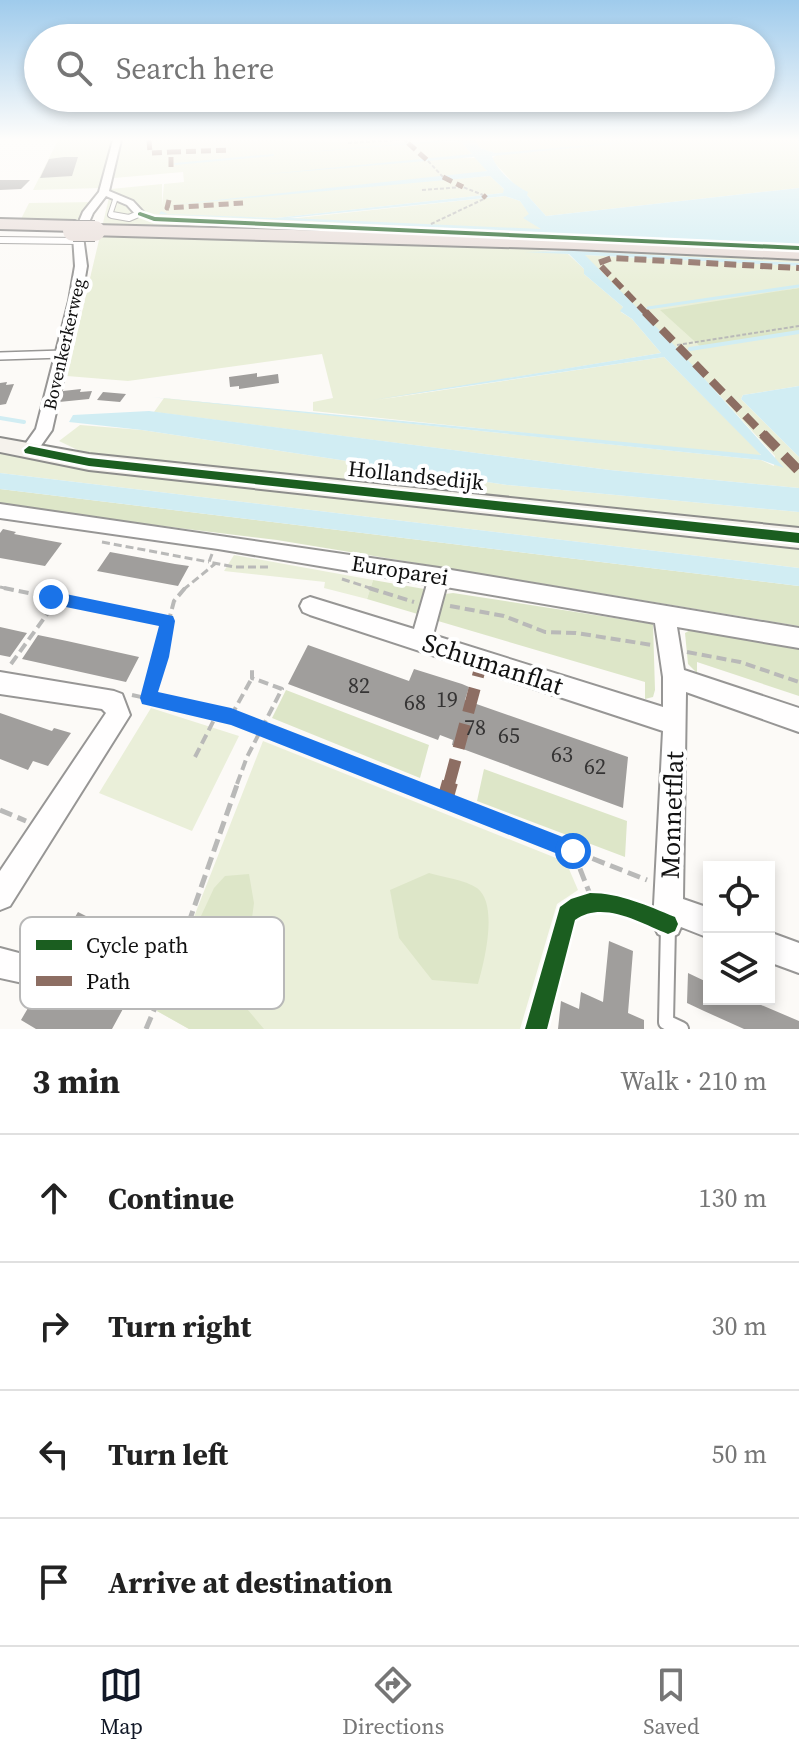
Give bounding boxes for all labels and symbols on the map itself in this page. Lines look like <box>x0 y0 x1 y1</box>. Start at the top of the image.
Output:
street label: Bovenkerkerweg <box>37 276 91 412</box>
street label: Hollandsedijk <box>347 453 486 497</box>
street label: Europarei <box>349 548 451 592</box>
route end <box>33 579 69 615</box>
street label: Schumanflat <box>418 624 569 704</box>
house number: 82 <box>348 670 370 700</box>
house number: 19 <box>436 684 458 714</box>
house number: 68 <box>404 687 426 717</box>
house number: 78 <box>464 712 486 742</box>
house number: 65 <box>498 720 520 750</box>
house number: 63 <box>551 739 573 769</box>
street label: Monnetflat <box>652 750 692 879</box>
house number: 62 <box>584 751 606 781</box>
route start <box>555 833 591 869</box>
legend <box>20 917 284 1009</box>
text: Cycle path <box>86 930 189 960</box>
text: Path <box>86 966 131 996</box>

